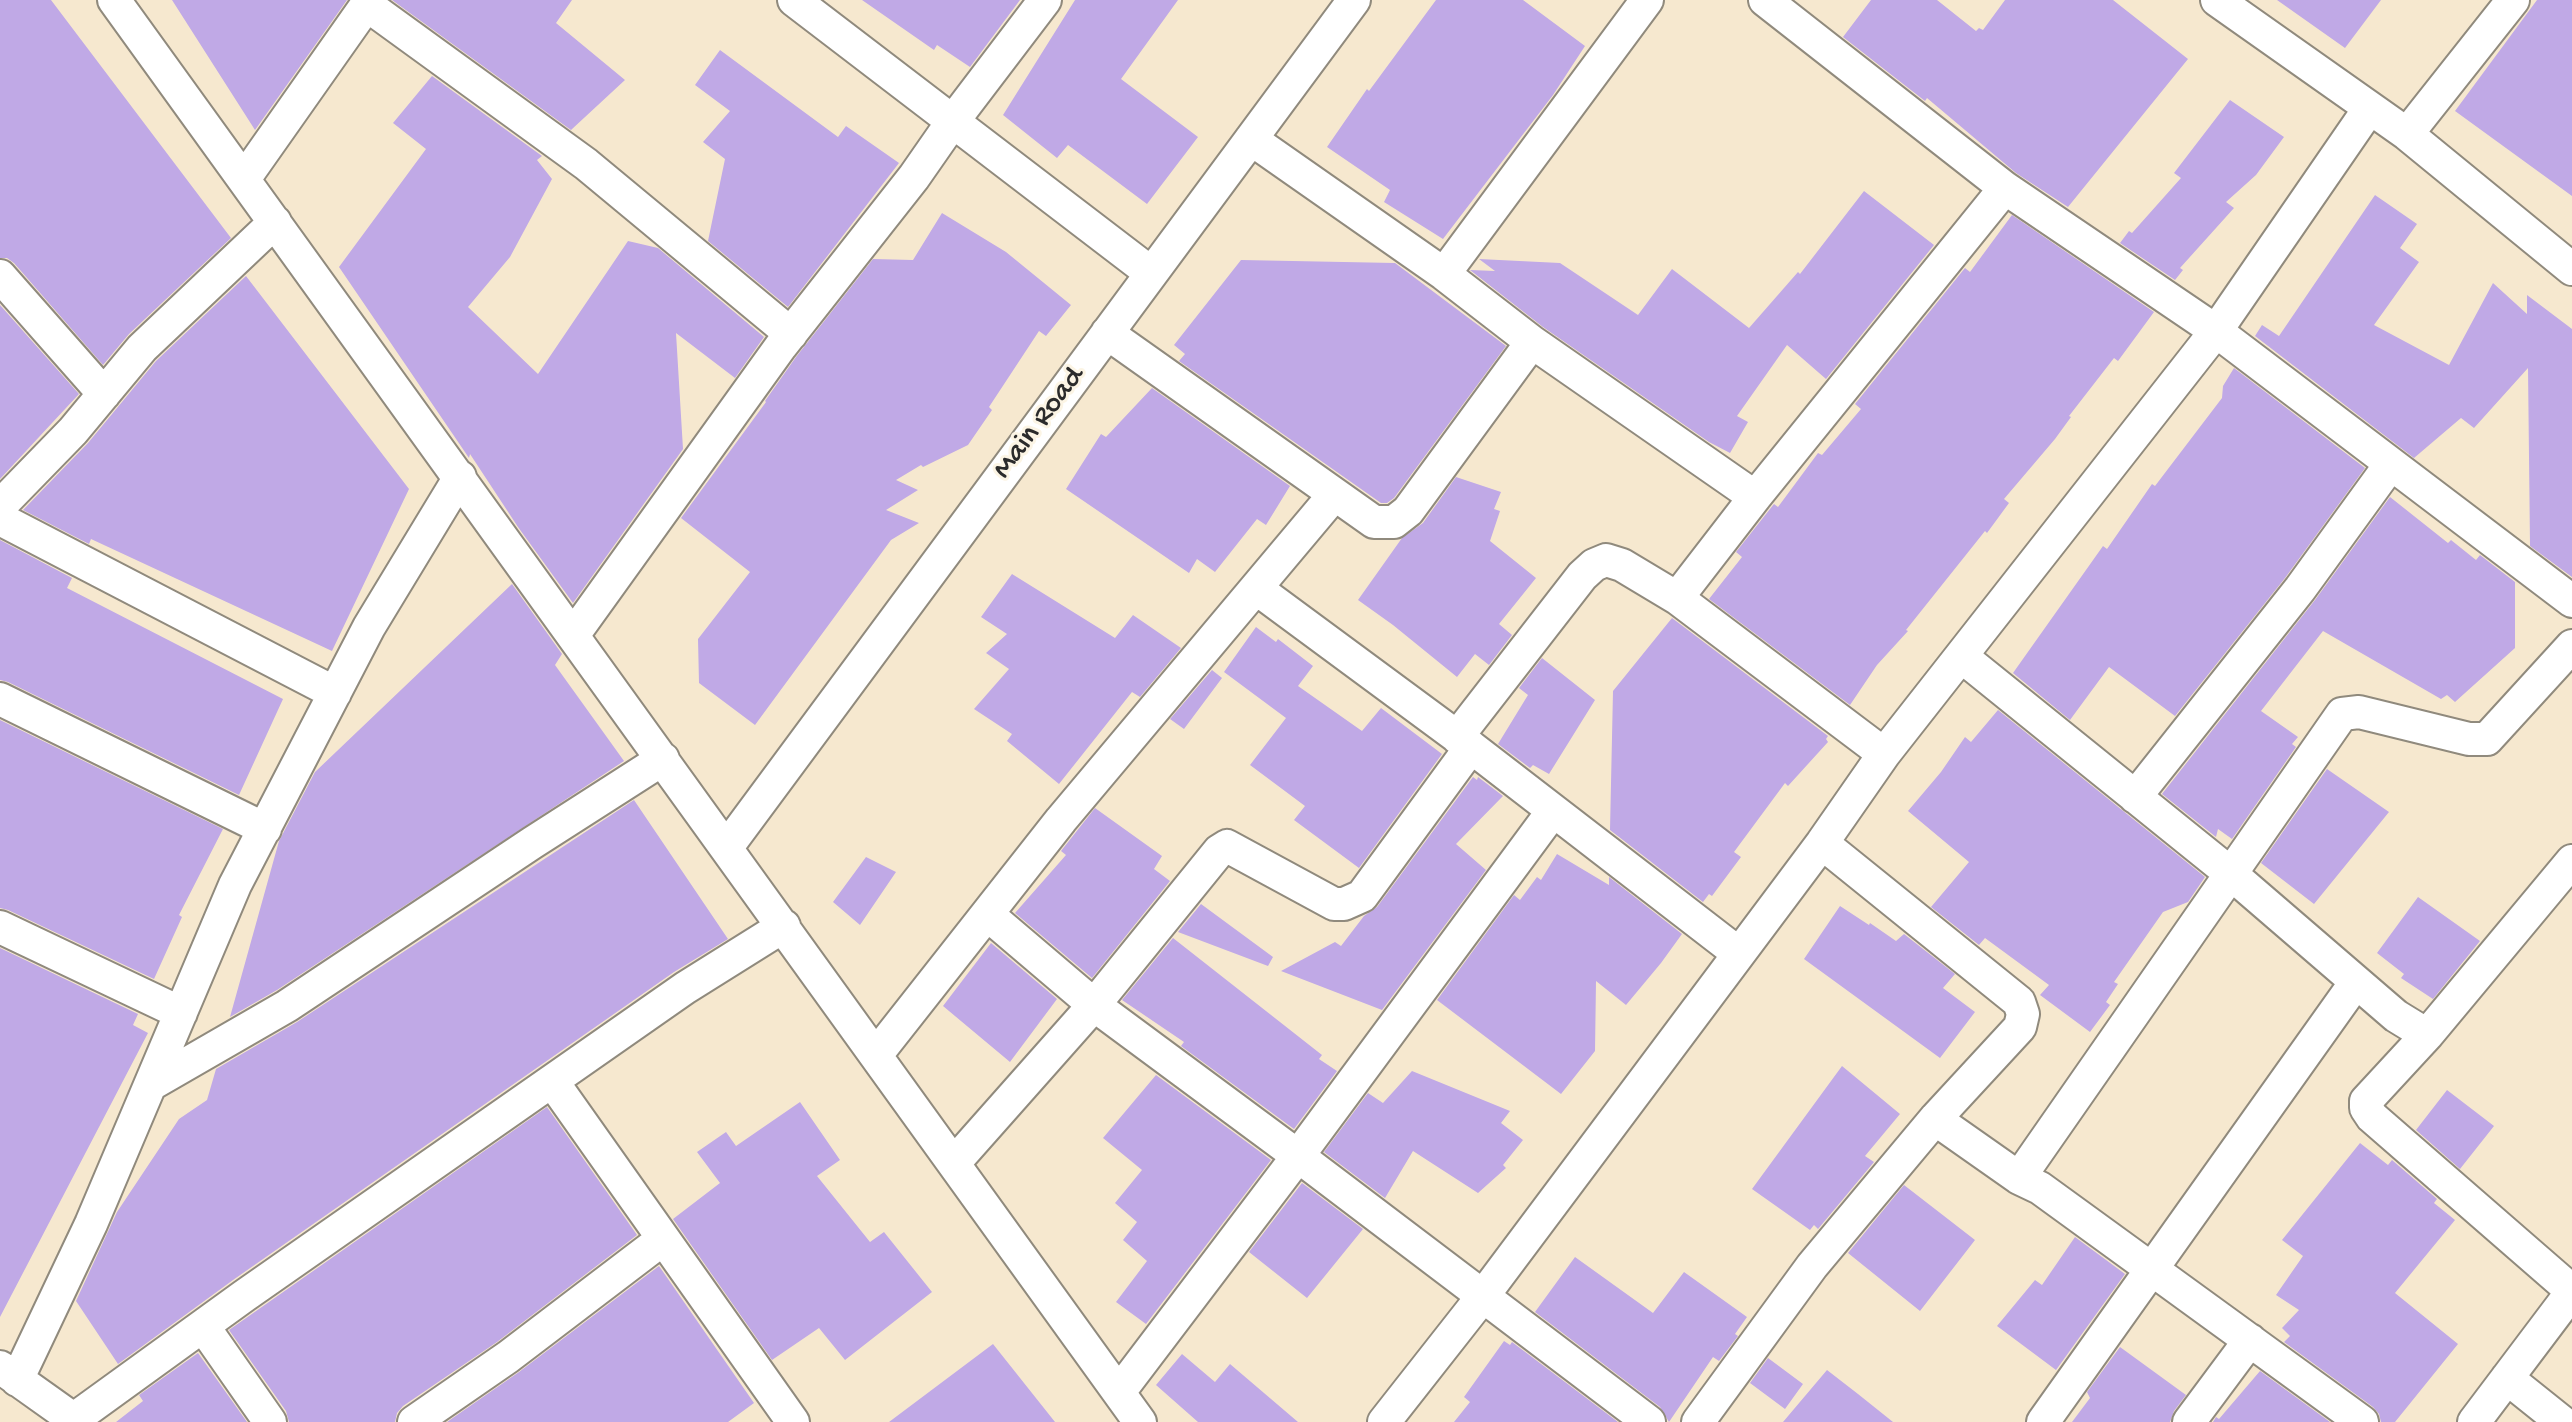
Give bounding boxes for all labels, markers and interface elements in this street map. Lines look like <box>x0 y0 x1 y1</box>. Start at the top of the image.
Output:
street label: Main Road <box>986 361 1094 487</box>

